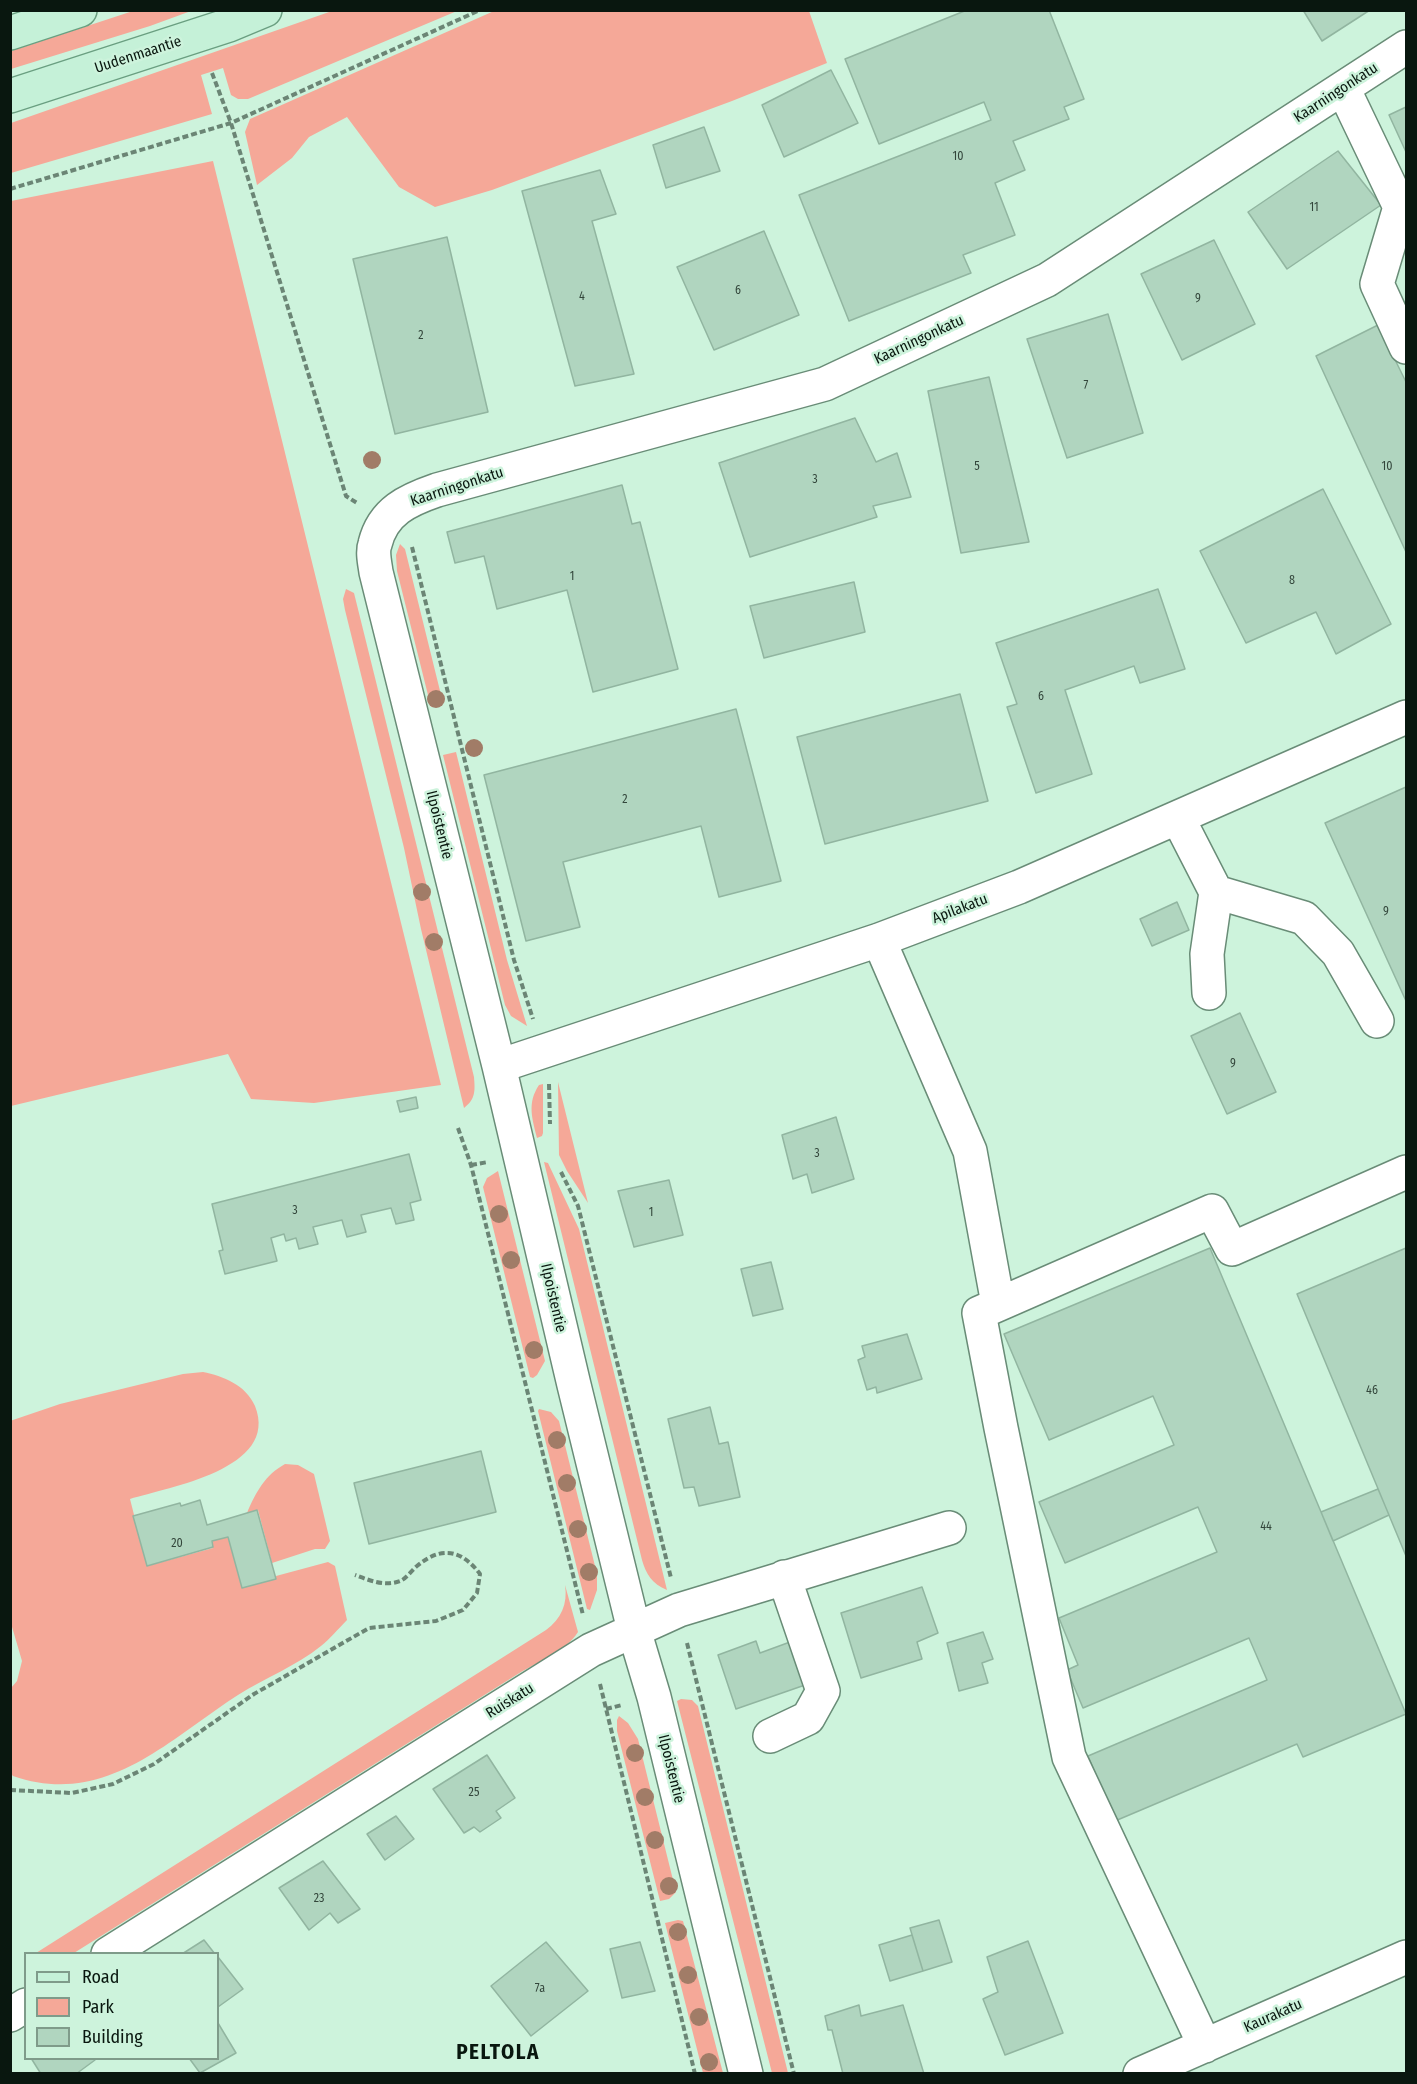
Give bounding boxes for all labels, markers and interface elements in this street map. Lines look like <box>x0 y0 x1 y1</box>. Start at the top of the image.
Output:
street label: Uudenmaantie <box>92 33 184 77</box>
street label: Kaarningonkatu <box>1291 59 1381 127</box>
house number: 10 <box>953 150 963 164</box>
house number: 11 <box>1309 201 1319 215</box>
house number: 6 <box>735 284 741 298</box>
house number: 4 <box>579 290 585 304</box>
house number: 9 <box>1195 292 1201 306</box>
street label: Kaarningonkatu <box>871 311 967 369</box>
house number: 2 <box>418 329 424 343</box>
house number: 7 <box>1084 379 1088 393</box>
house number: 5 <box>974 460 980 474</box>
house number: 10 <box>1382 460 1392 474</box>
street label: Kaarningonkatu <box>408 463 506 511</box>
house number: 3 <box>812 473 818 487</box>
house number: 1 <box>570 570 574 584</box>
house number: 8 <box>1289 574 1295 588</box>
house number: 6 <box>1038 690 1044 704</box>
street label: Ilpoistentie <box>422 789 456 861</box>
house number: 2 <box>622 793 628 807</box>
street label: Apilakatu <box>930 890 990 928</box>
house number: 9 <box>1383 905 1389 919</box>
house number: 9 <box>1230 1057 1236 1071</box>
house number: 3 <box>814 1147 820 1161</box>
house number: 3 <box>292 1204 298 1218</box>
house number: 1 <box>649 1206 653 1220</box>
street label: Ilpoistentie <box>536 1262 570 1334</box>
house number: 46 <box>1366 1384 1378 1398</box>
house number: 44 <box>1260 1520 1272 1534</box>
house number: 20 <box>171 1537 183 1551</box>
street label: Ruiskatu <box>483 1679 537 1723</box>
street label: Ilpoistentie <box>654 1733 688 1805</box>
house number: 25 <box>469 1786 479 1800</box>
house number: 23 <box>314 1892 324 1906</box>
legend <box>24 1952 219 2060</box>
text: Road <box>82 1966 119 1988</box>
house number: 7a <box>535 1982 545 1996</box>
street label: Kaurakatu <box>1241 1995 1305 2037</box>
text: Park <box>82 1996 114 2018</box>
text: Building <box>82 2026 143 2048</box>
district label: PELTOLA <box>456 2040 540 2066</box>

